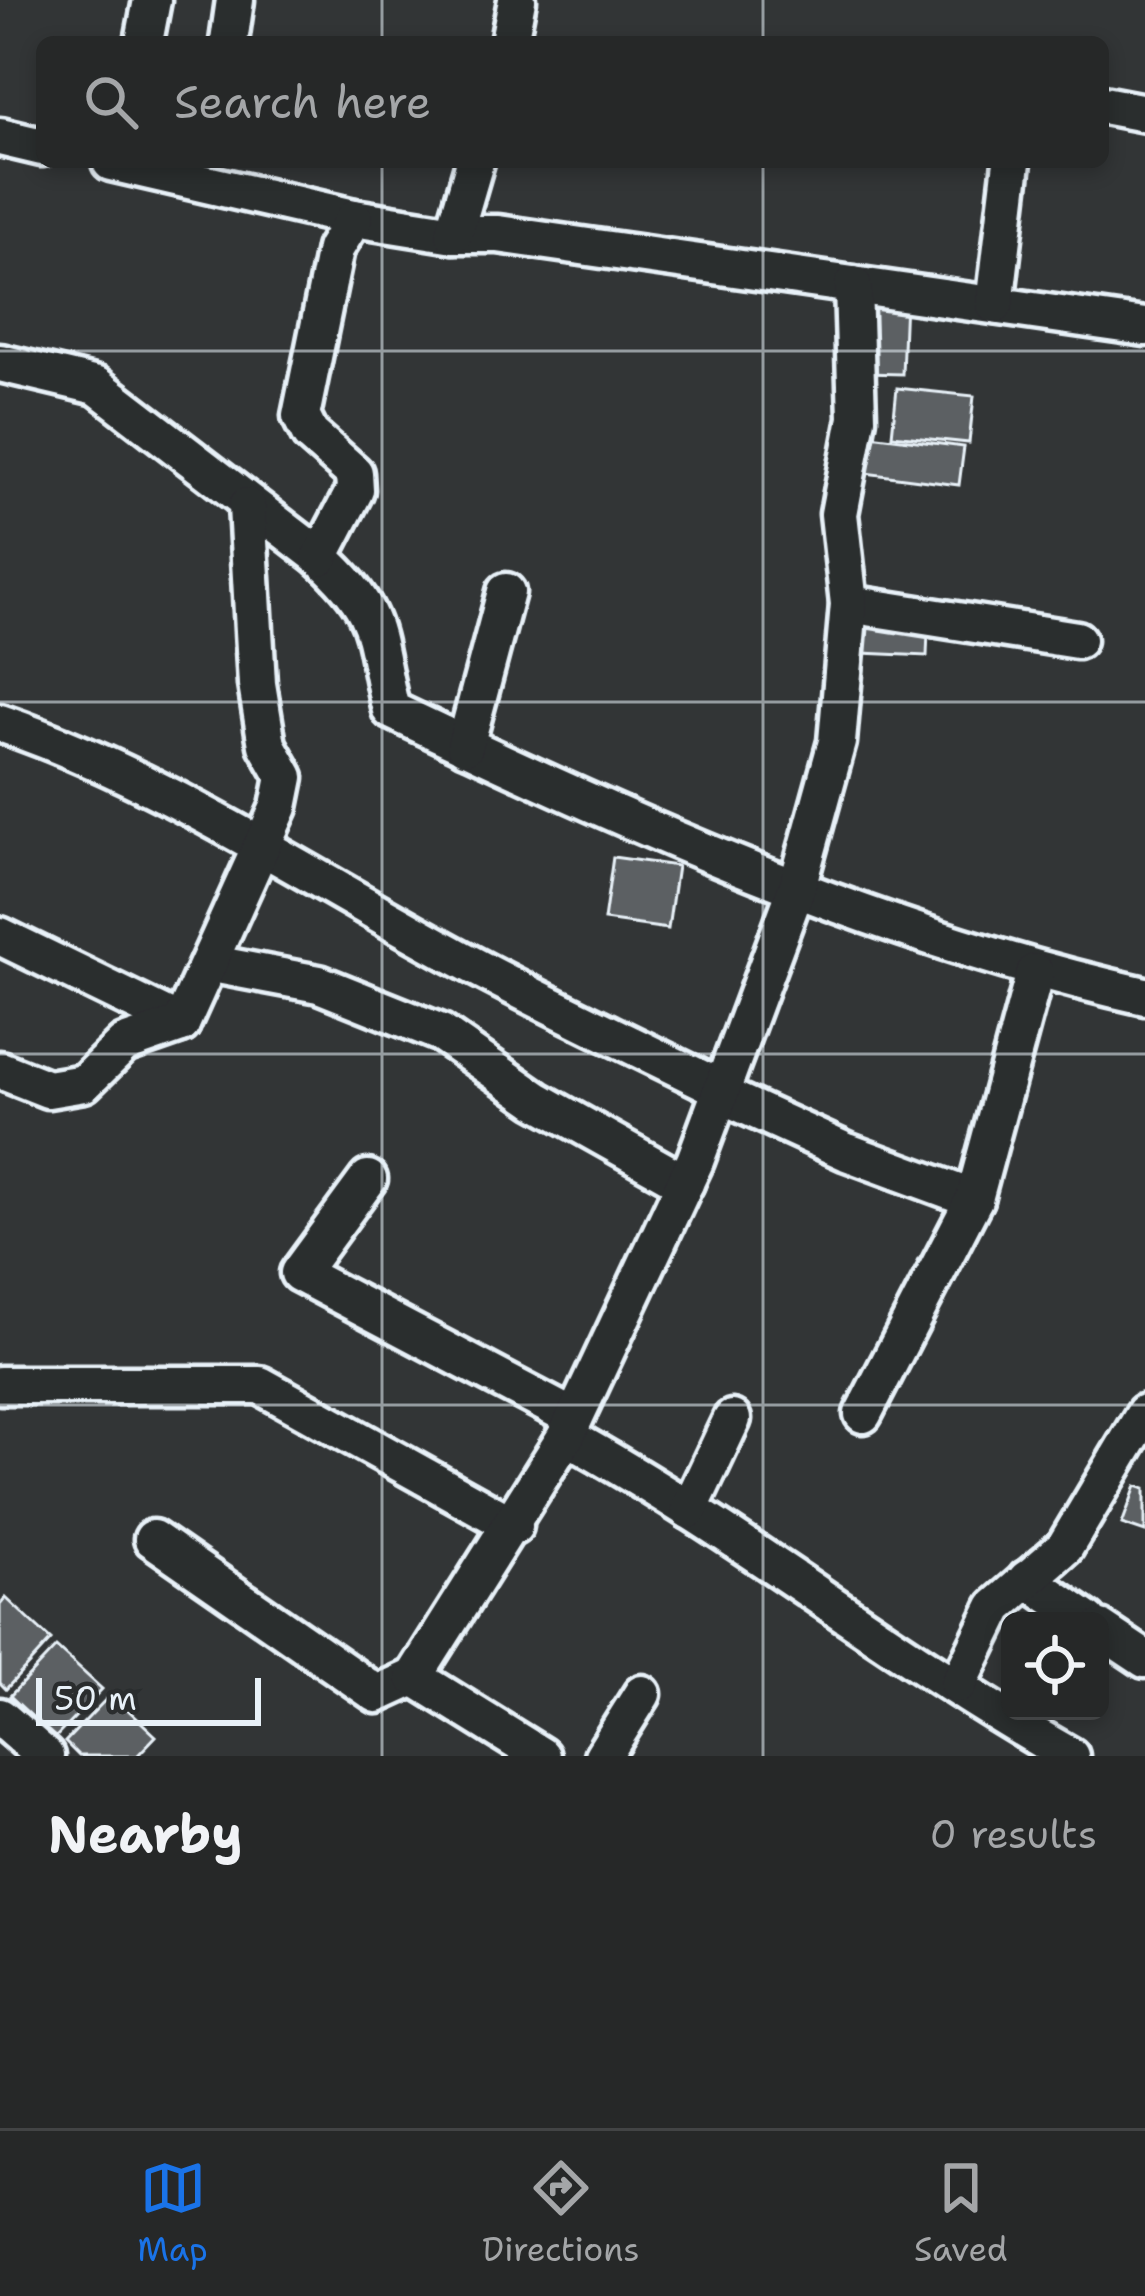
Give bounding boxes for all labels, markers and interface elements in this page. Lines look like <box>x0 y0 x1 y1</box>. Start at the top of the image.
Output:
search box <box>36 36 1109 168</box>
icon: search <box>78 69 144 135</box>
text: Search here <box>174 72 431 132</box>
map controls <box>1001 1612 1109 1720</box>
button: locate <box>1001 1612 1109 1720</box>
scale bar <box>36 1672 261 1725</box>
text: 50 m <box>54 1676 137 1721</box>
text: Nearby <box>48 1800 243 1868</box>
text: 0 results <box>930 1808 1097 1860</box>
tab: Map <box>137 2155 208 2272</box>
tab: Directions <box>482 2155 640 2272</box>
tab: Saved <box>914 2155 1008 2272</box>

